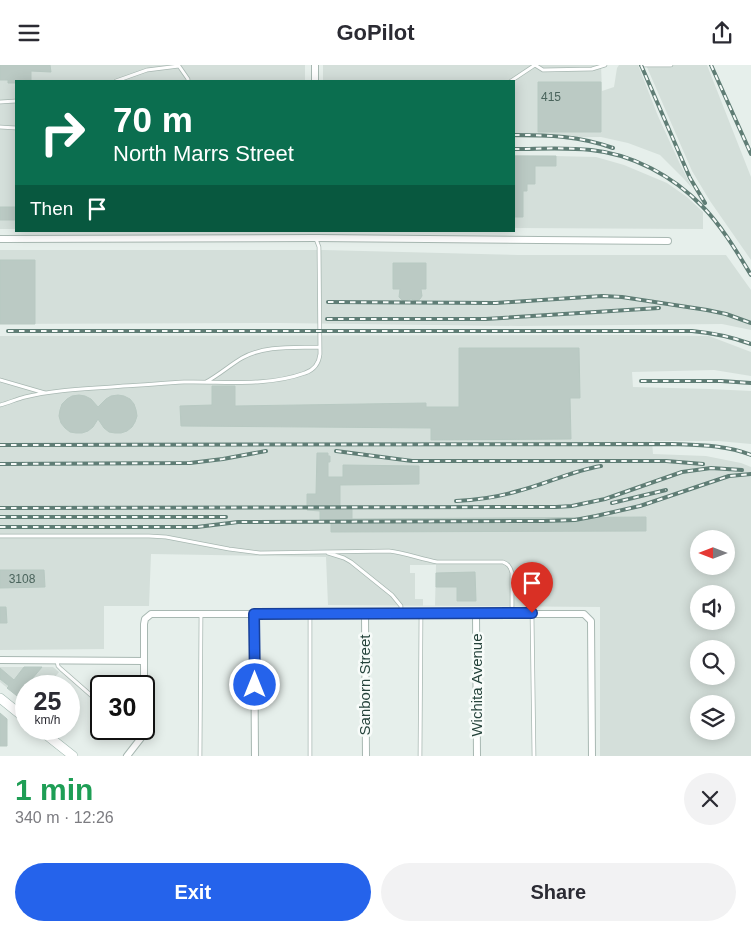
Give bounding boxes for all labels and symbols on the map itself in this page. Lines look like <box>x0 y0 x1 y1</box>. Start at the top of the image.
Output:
house number: 415 <box>541 90 561 104</box>
north arrow <box>690 530 735 575</box>
pin <box>511 562 553 613</box>
house number: 3108 <box>9 572 36 586</box>
street label: Wichita Avenue <box>468 633 485 737</box>
street label: Sanborn Street <box>356 634 373 735</box>
position arrow <box>228 658 280 710</box>
speed limit sign: 30 <box>90 675 155 740</box>

